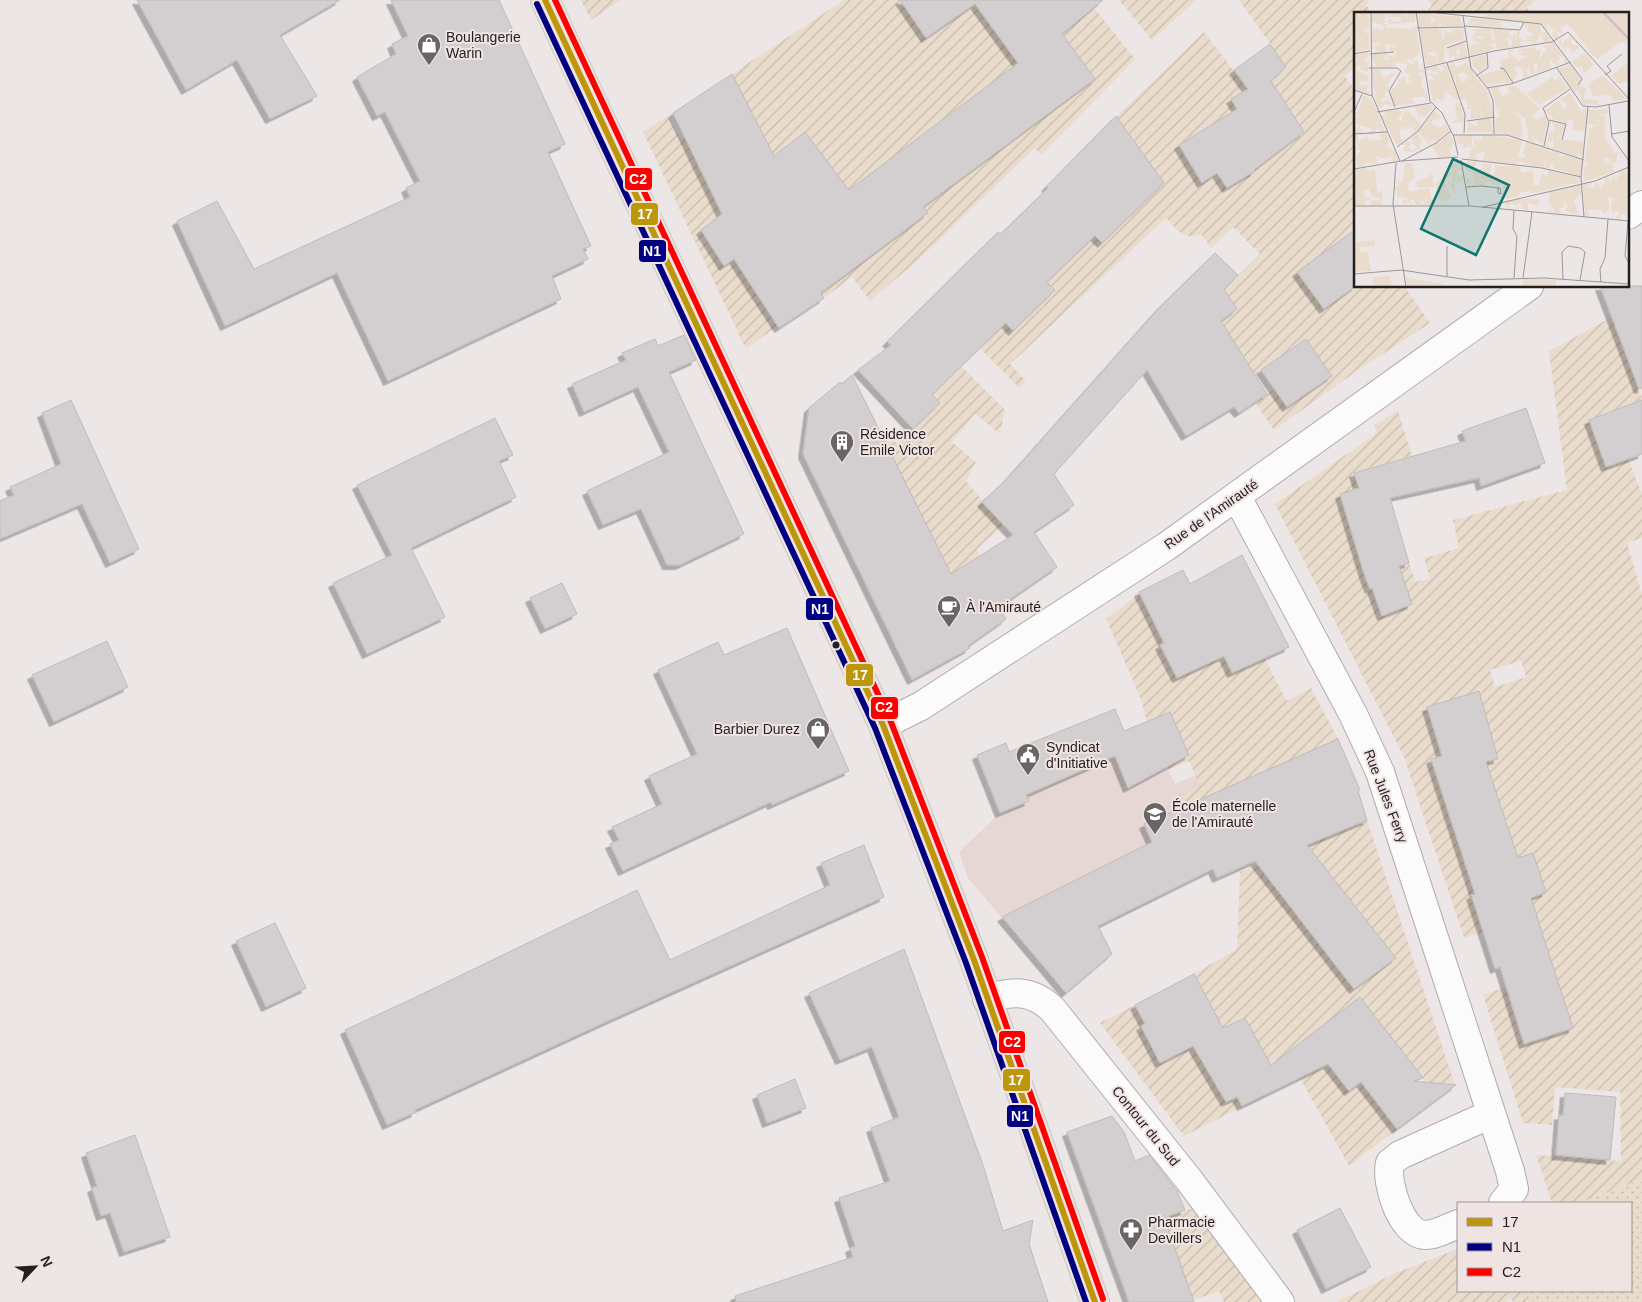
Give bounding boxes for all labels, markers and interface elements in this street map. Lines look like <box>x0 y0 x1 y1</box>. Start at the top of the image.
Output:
inset map <box>1354 12 1630 288</box>
place label: Boulangerie Warin <box>446 29 521 61</box>
shop icon: Boulangerie Warin <box>416 32 442 66</box>
line badge: C2 <box>624 167 653 191</box>
text: C2 <box>629 171 647 187</box>
line badge: 17 <box>630 202 659 226</box>
text: 17 <box>637 206 653 222</box>
line badge: N1 <box>638 239 667 263</box>
text: N1 <box>643 243 661 259</box>
place label: Résidence Emile Victor <box>860 426 935 458</box>
building icon: Résidence Emile Victor <box>829 429 855 463</box>
street label: Rue de l'Amirauté <box>1161 476 1261 552</box>
cafe icon: À l'Amirauté <box>936 594 962 628</box>
line badge: N1 <box>805 597 834 621</box>
place label: À l'Amirauté <box>966 599 1041 615</box>
text: N1 <box>811 601 829 617</box>
unlabelled marker <box>831 640 841 650</box>
line badge: 17 <box>845 663 874 687</box>
text: 17 <box>852 667 868 683</box>
line badge: C2 <box>870 696 899 720</box>
text: C2 <box>875 699 893 715</box>
shop icon: Barbier Durez <box>805 716 831 750</box>
place label: Barbier Durez <box>714 721 800 737</box>
place label: Syndicat d'Initiative <box>1046 739 1108 771</box>
public building icon: Syndicat d'Initiative <box>1015 742 1041 776</box>
street label: Rue Jules Ferry <box>1361 747 1411 845</box>
place label: École maternelle de l'Amirauté <box>1172 798 1276 830</box>
school or university icon: École maternelle de l'Amirauté <box>1142 801 1168 835</box>
line badge: C2 <box>998 1030 1026 1054</box>
text: C2 <box>1003 1034 1021 1050</box>
line badge: 17 <box>1002 1068 1031 1092</box>
text: 17 <box>1008 1072 1024 1088</box>
street label: Contour du Sud <box>1109 1083 1183 1169</box>
line badge: N1 <box>1006 1104 1034 1128</box>
text: N1 <box>1011 1108 1029 1124</box>
legend <box>1457 1202 1632 1292</box>
text: 17 <box>1502 1213 1519 1230</box>
place label: Pharmacie Devillers <box>1148 1214 1215 1246</box>
pharmacy icon: Pharmacie Devillers <box>1118 1217 1144 1251</box>
text: N1 <box>1502 1238 1521 1255</box>
north arrow <box>10 1242 60 1292</box>
text: N <box>37 1254 56 1269</box>
text: C2 <box>1502 1263 1521 1280</box>

